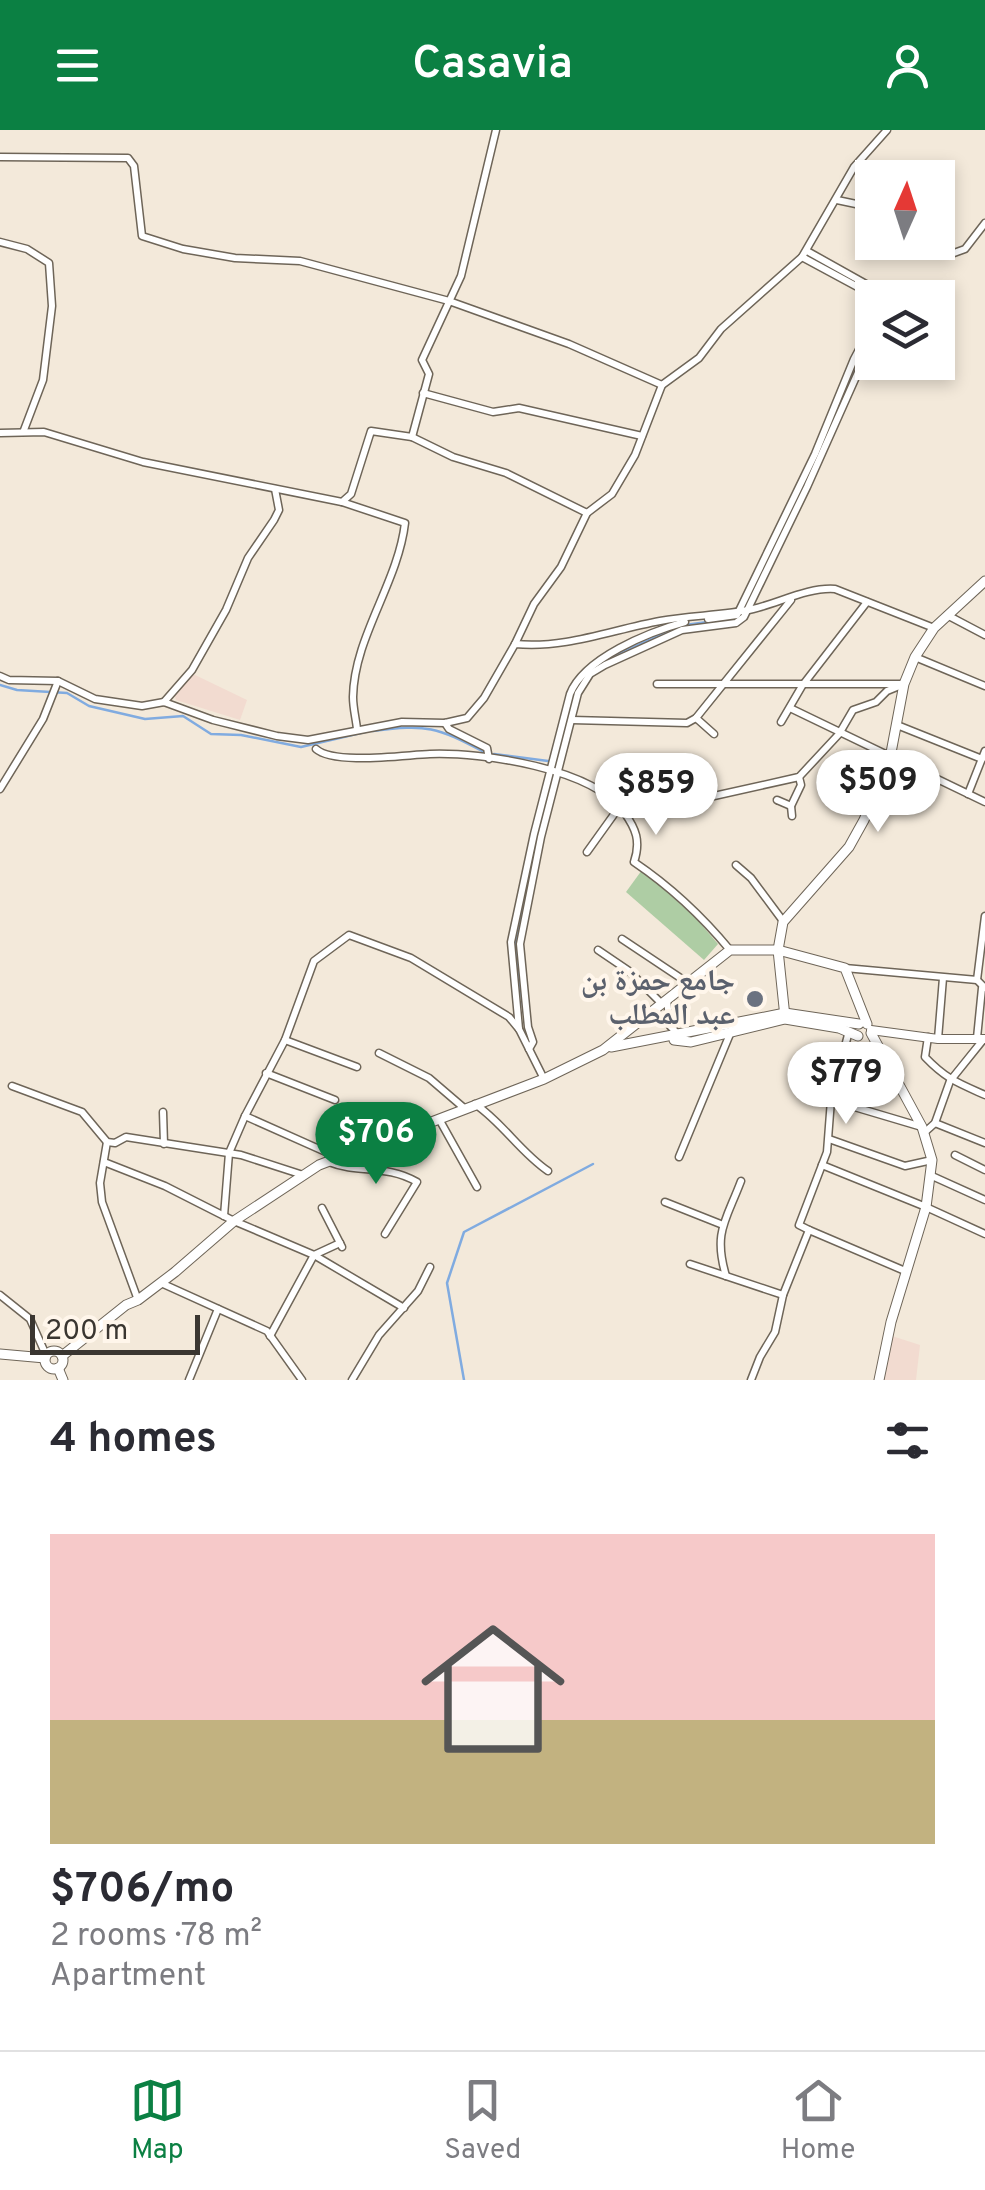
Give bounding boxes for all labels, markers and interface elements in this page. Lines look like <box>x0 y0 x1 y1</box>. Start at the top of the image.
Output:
text: Casavia <box>412 37 573 94</box>
icon: menu <box>50 38 105 93</box>
icon: person <box>880 38 935 93</box>
north arrow <box>855 160 955 260</box>
map controls <box>855 160 955 380</box>
button: layers <box>855 280 955 380</box>
pin: $509 <box>819 750 937 835</box>
pin: $859 <box>597 753 715 838</box>
text: $509 <box>838 762 918 802</box>
text: $859 <box>617 765 695 805</box>
place label: جامع حمزة بن عبد المطلب <box>581 964 735 1035</box>
marker: جامع حمزة بن عبد المطلب <box>744 988 766 1010</box>
pin: $779 <box>787 1042 905 1127</box>
text: $779 <box>809 1054 883 1094</box>
pin: $706 <box>317 1102 435 1187</box>
text: $706 <box>337 1114 415 1154</box>
scale bar <box>30 1310 200 1354</box>
text: 200 m <box>45 1314 128 1350</box>
icon: filters <box>880 1413 935 1468</box>
text: 4 homes <box>50 1414 217 1467</box>
icon: home <box>403 1599 583 1779</box>
text: $706/mo <box>50 1864 234 1917</box>
text: 2 rooms · 78 m² <box>50 1917 262 1957</box>
text: Apartment <box>50 1957 206 1997</box>
tab: Map <box>130 2073 185 2169</box>
tab: Saved <box>444 2073 521 2169</box>
tab: Home <box>781 2073 855 2169</box>

